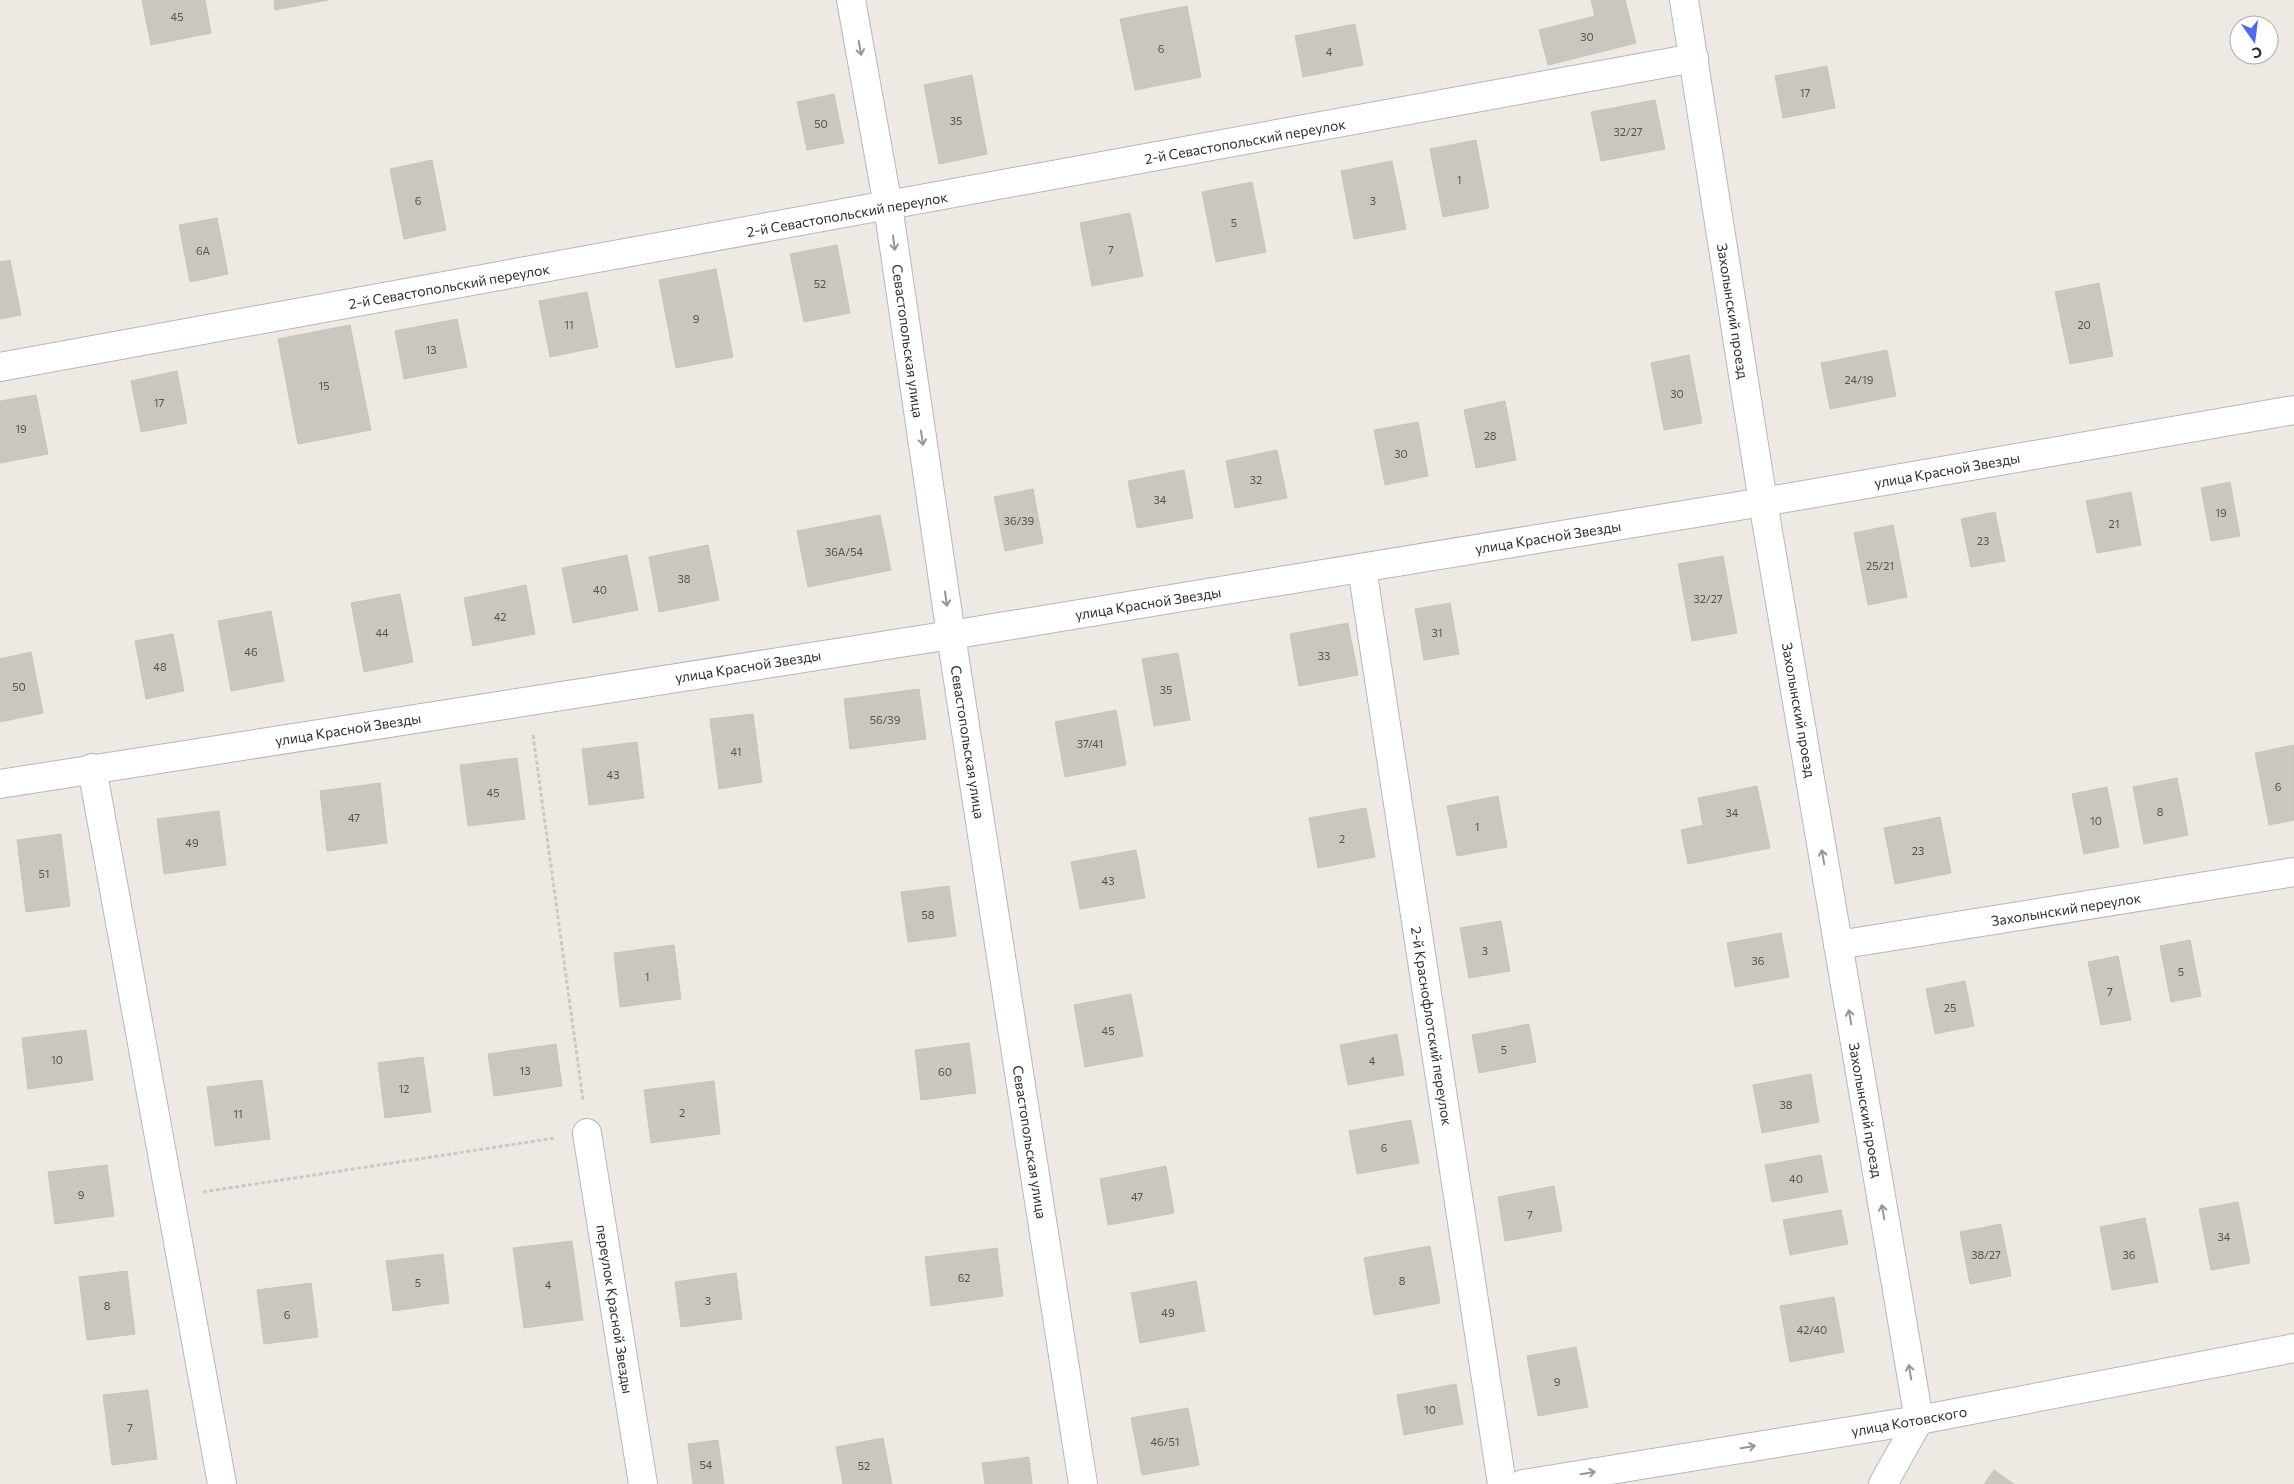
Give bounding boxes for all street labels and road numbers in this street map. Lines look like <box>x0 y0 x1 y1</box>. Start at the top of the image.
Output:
street label: 2-й Севастопольский переулок <box>1143 115 1347 167</box>
street label: 2-й Севастопольский переулок <box>745 188 949 240</box>
street label: Захолынский проезд <box>1714 242 1752 380</box>
street label: 2-й Севастопольский переулок <box>347 260 551 312</box>
street label: Севастопольская улица <box>889 263 927 419</box>
street label: улица Красной Звезды <box>1873 449 2021 491</box>
street label: улица Красной Звезды <box>1474 517 1622 557</box>
street label: улица Красной Звезды <box>1074 583 1222 623</box>
street label: Захолынский проезд <box>1779 641 1819 779</box>
street label: улица Красной Звезды <box>674 646 822 686</box>
street label: Севастопольская улица <box>947 664 989 820</box>
street label: улица Красной Звезды <box>274 709 422 749</box>
street label: Захолынский переулок <box>1990 889 2143 929</box>
street label: 2-й Краснофлотский переулок <box>1408 925 1456 1127</box>
street label: Захолынский проезд <box>1846 1041 1886 1179</box>
street label: Севастопольская улица <box>1009 1064 1051 1220</box>
street label: переулок Красной Звезды <box>593 1223 637 1395</box>
street label: улица Котовского <box>1850 1402 1968 1440</box>

